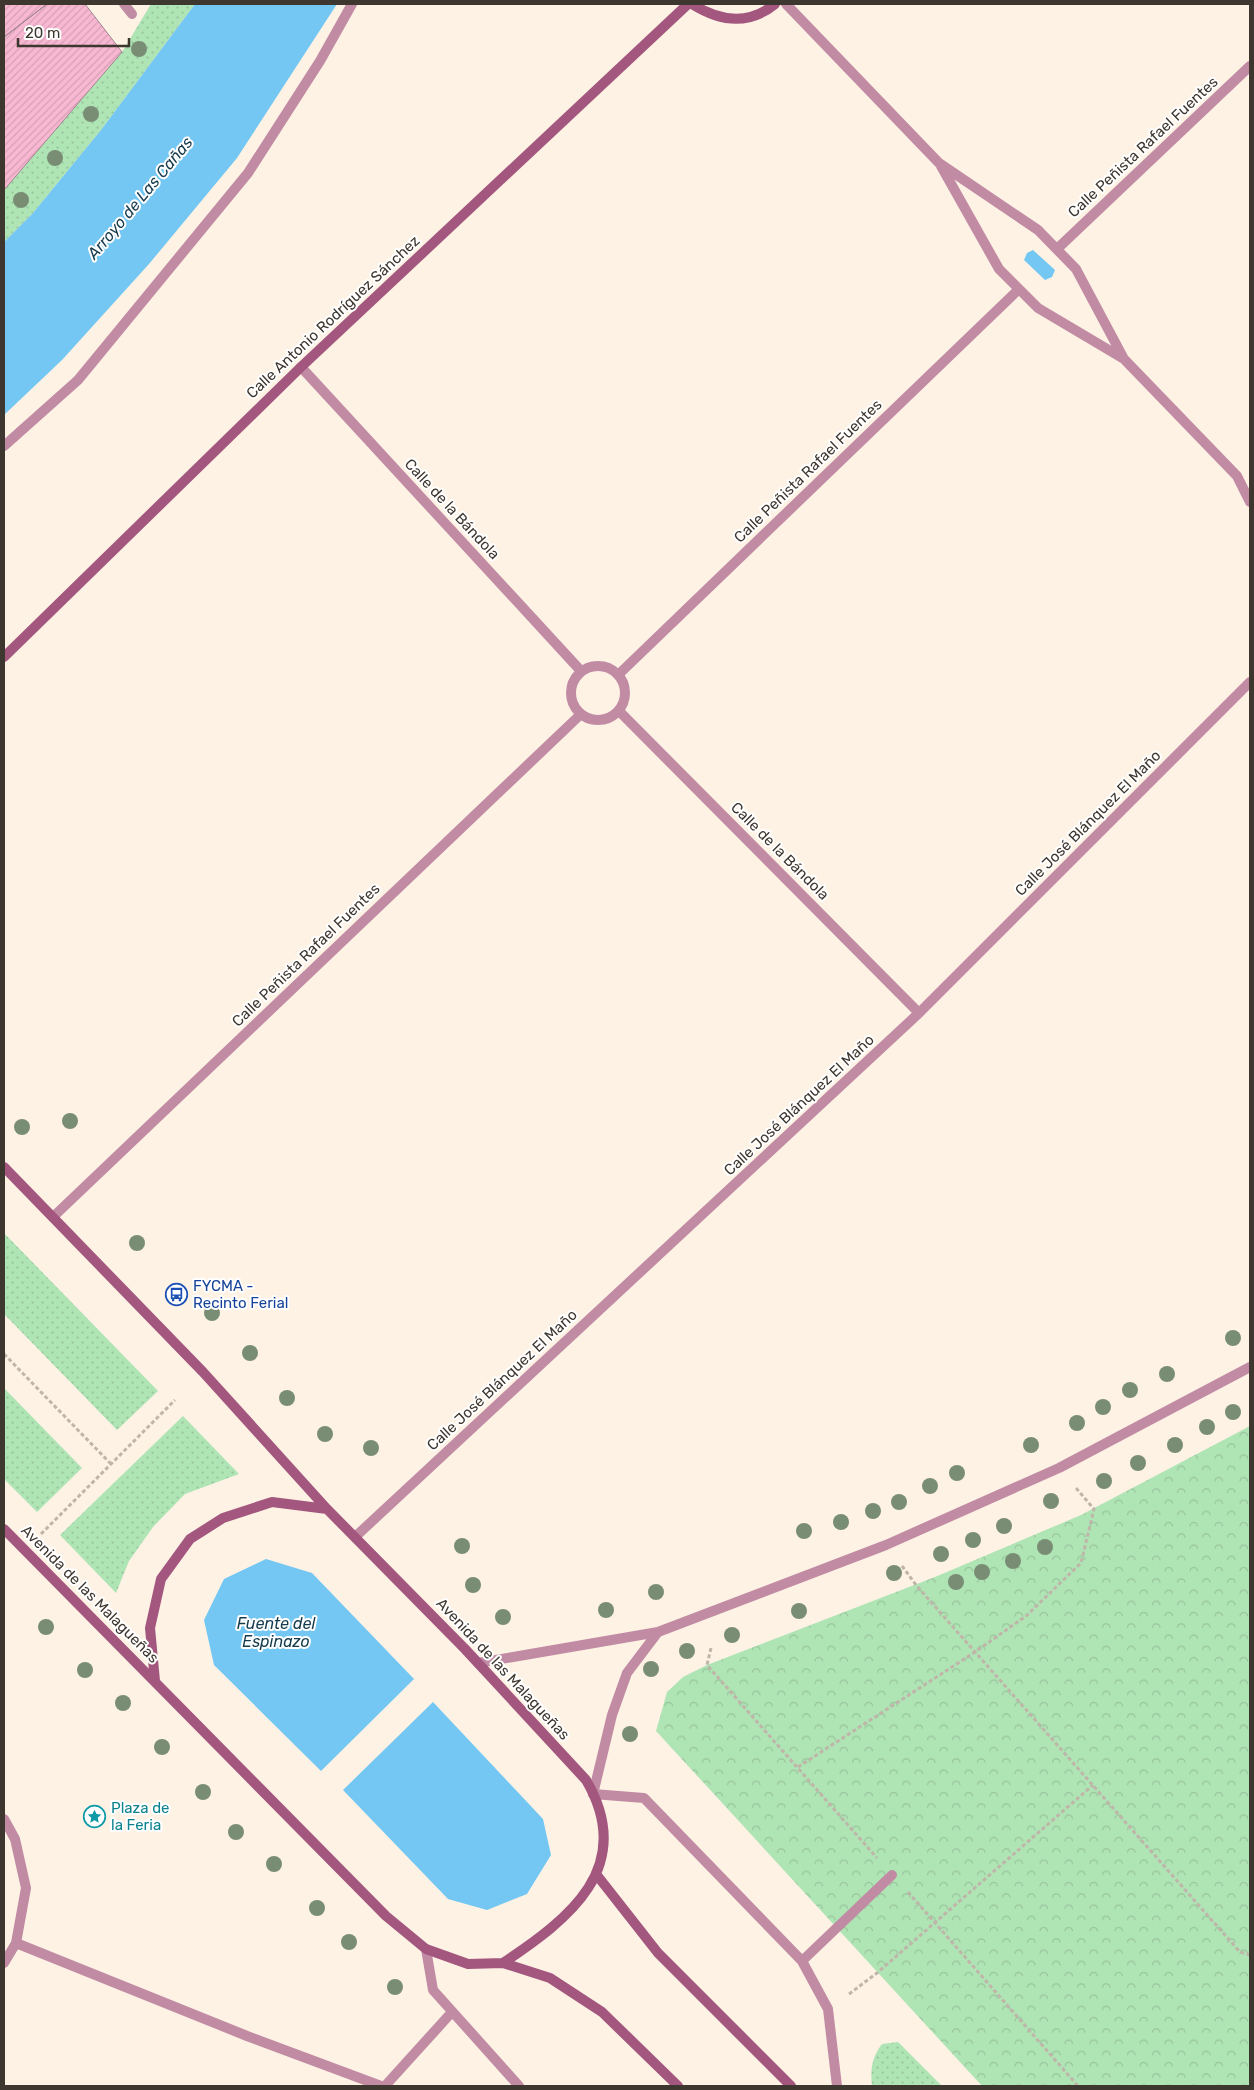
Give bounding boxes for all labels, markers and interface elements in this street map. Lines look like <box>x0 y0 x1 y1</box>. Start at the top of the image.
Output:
scale bar <box>18 15 129 47</box>
text: 20 m <box>25 24 60 42</box>
street label: Calle Peñista Rafael Fuentes <box>1064 73 1222 221</box>
water label: Arroyo de Las Cañas <box>83 133 197 264</box>
street label: Calle Antonio Rodríguez Sánchez <box>243 232 424 402</box>
street label: Calle Peñista Rafael Fuentes <box>730 395 886 546</box>
street label: Calle de la Bándola <box>401 455 503 563</box>
street label: Calle José Blánquez El Maño <box>1011 746 1165 900</box>
street label: Calle de la Bándola <box>727 798 833 904</box>
street label: Calle Peñista Rafael Fuentes <box>228 879 384 1030</box>
street label: Calle José Blánquez El Maño <box>720 1031 878 1179</box>
place label: FYCMA - Recinto Ferial <box>193 1277 288 1312</box>
bus stop icon: FYCMA - Recinto Ferial <box>165 1283 189 1307</box>
street label: Calle José Blánquez El Maño <box>423 1306 581 1454</box>
street label: Avenida de las Malagueñas <box>17 1521 163 1667</box>
street label: Avenida de las Malagueñas <box>433 1594 574 1744</box>
water label: Fuente del Espinazo <box>237 1614 316 1651</box>
place label: Plaza de la Feria <box>111 1799 169 1834</box>
place icon: Plaza de la Feria <box>83 1805 107 1829</box>

